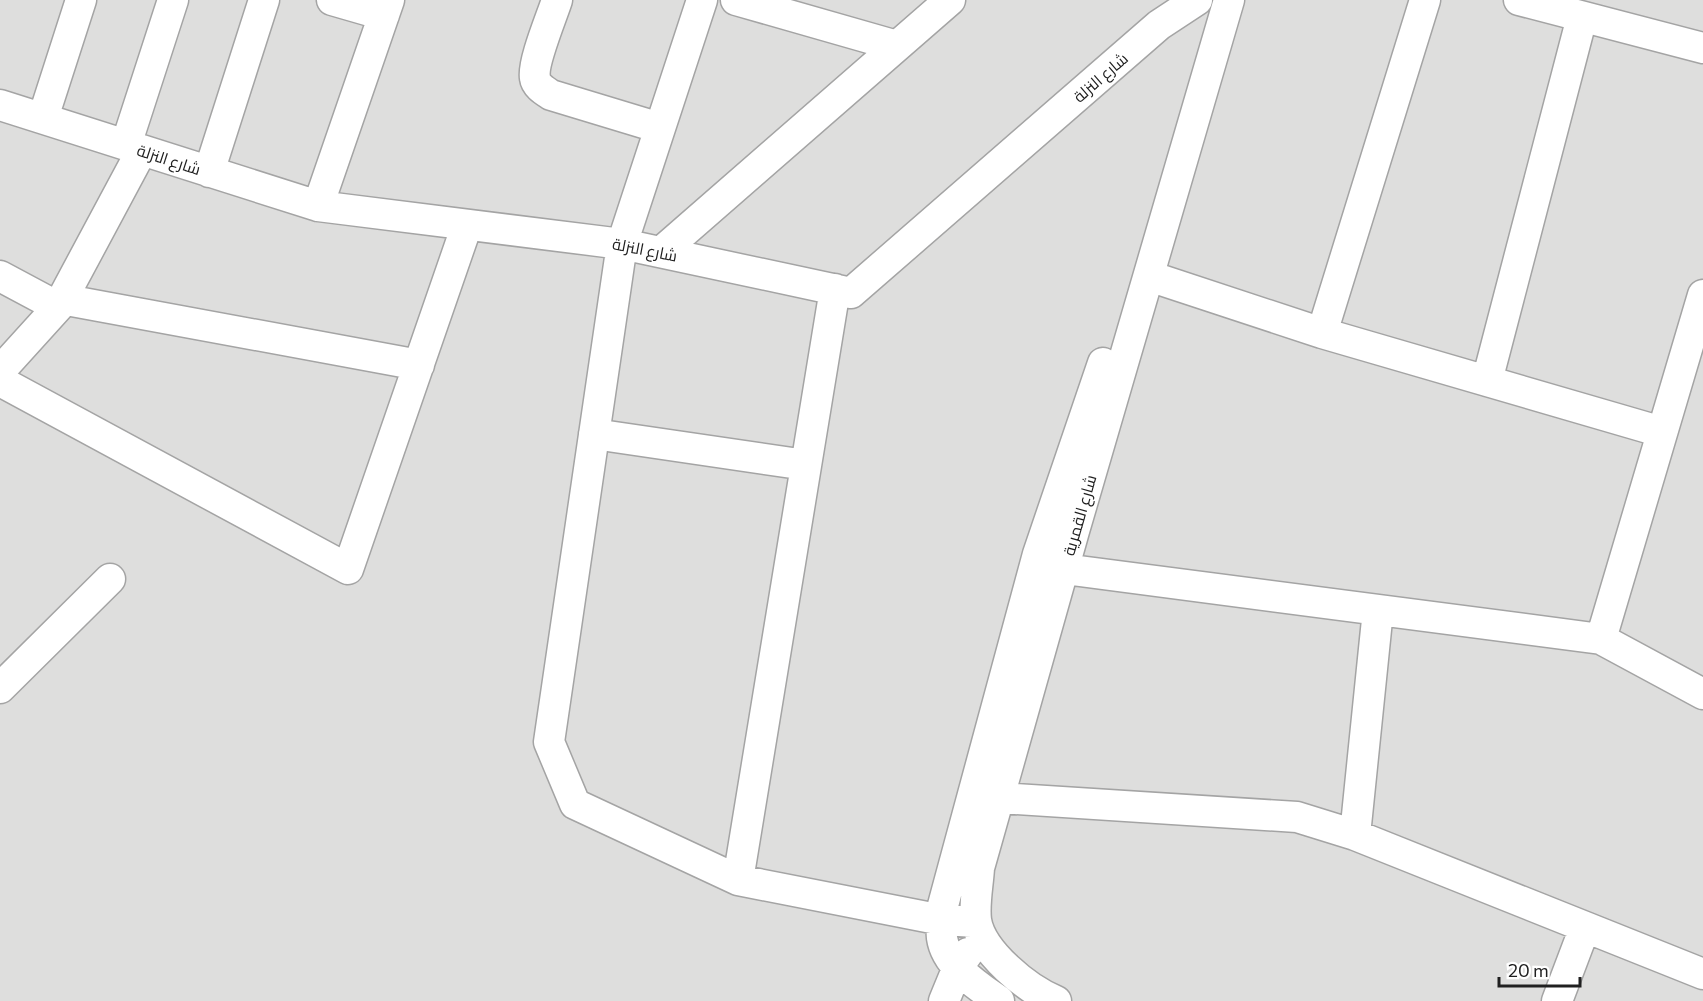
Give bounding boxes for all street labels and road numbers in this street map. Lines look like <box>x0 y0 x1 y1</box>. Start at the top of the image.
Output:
street label: شارع النزلة <box>1069 48 1133 108</box>
street label: شارع النزلة <box>134 140 203 181</box>
street label: شارع النزلة <box>610 233 679 268</box>
street label: شارع القمرية <box>1058 472 1103 559</box>

